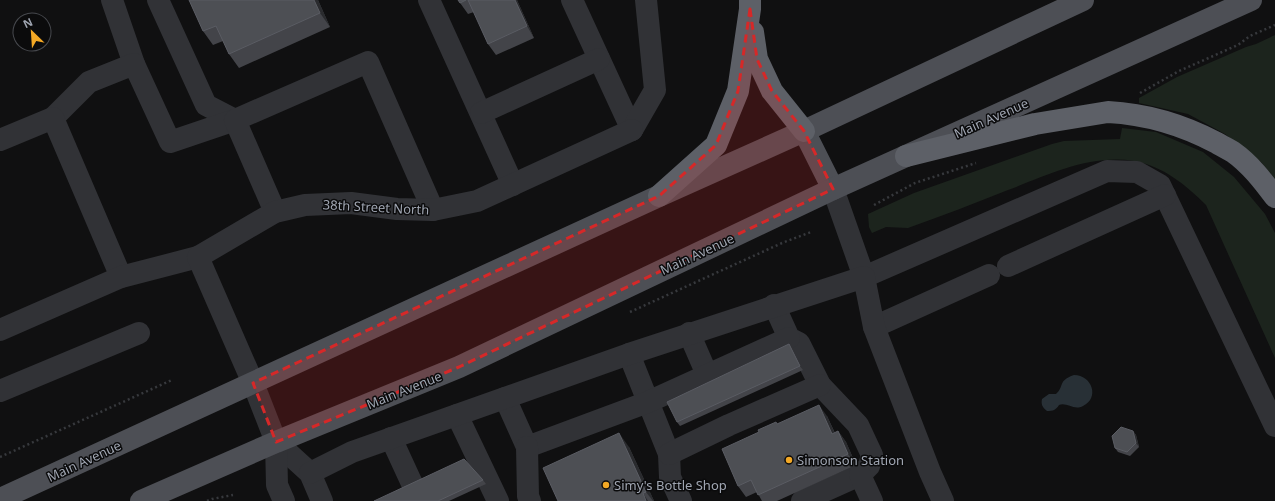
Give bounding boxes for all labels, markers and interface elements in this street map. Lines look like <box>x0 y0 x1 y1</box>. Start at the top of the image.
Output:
north arrow <box>12 12 52 52</box>
text: N <box>20 14 35 31</box>
street label: Main Avenue <box>951 94 1031 142</box>
street label: 38th Street North <box>322 195 430 219</box>
street label: Main Avenue <box>657 229 737 279</box>
street label: Main Avenue <box>364 367 444 413</box>
street label: Main Avenue <box>44 436 124 486</box>
place label: Simonson Station <box>797 451 904 469</box>
marker: Simonson Station <box>784 455 794 465</box>
place label: Simy's Bottle Shop <box>614 476 727 494</box>
marker: Simy's Bottle Shop <box>601 480 611 490</box>

